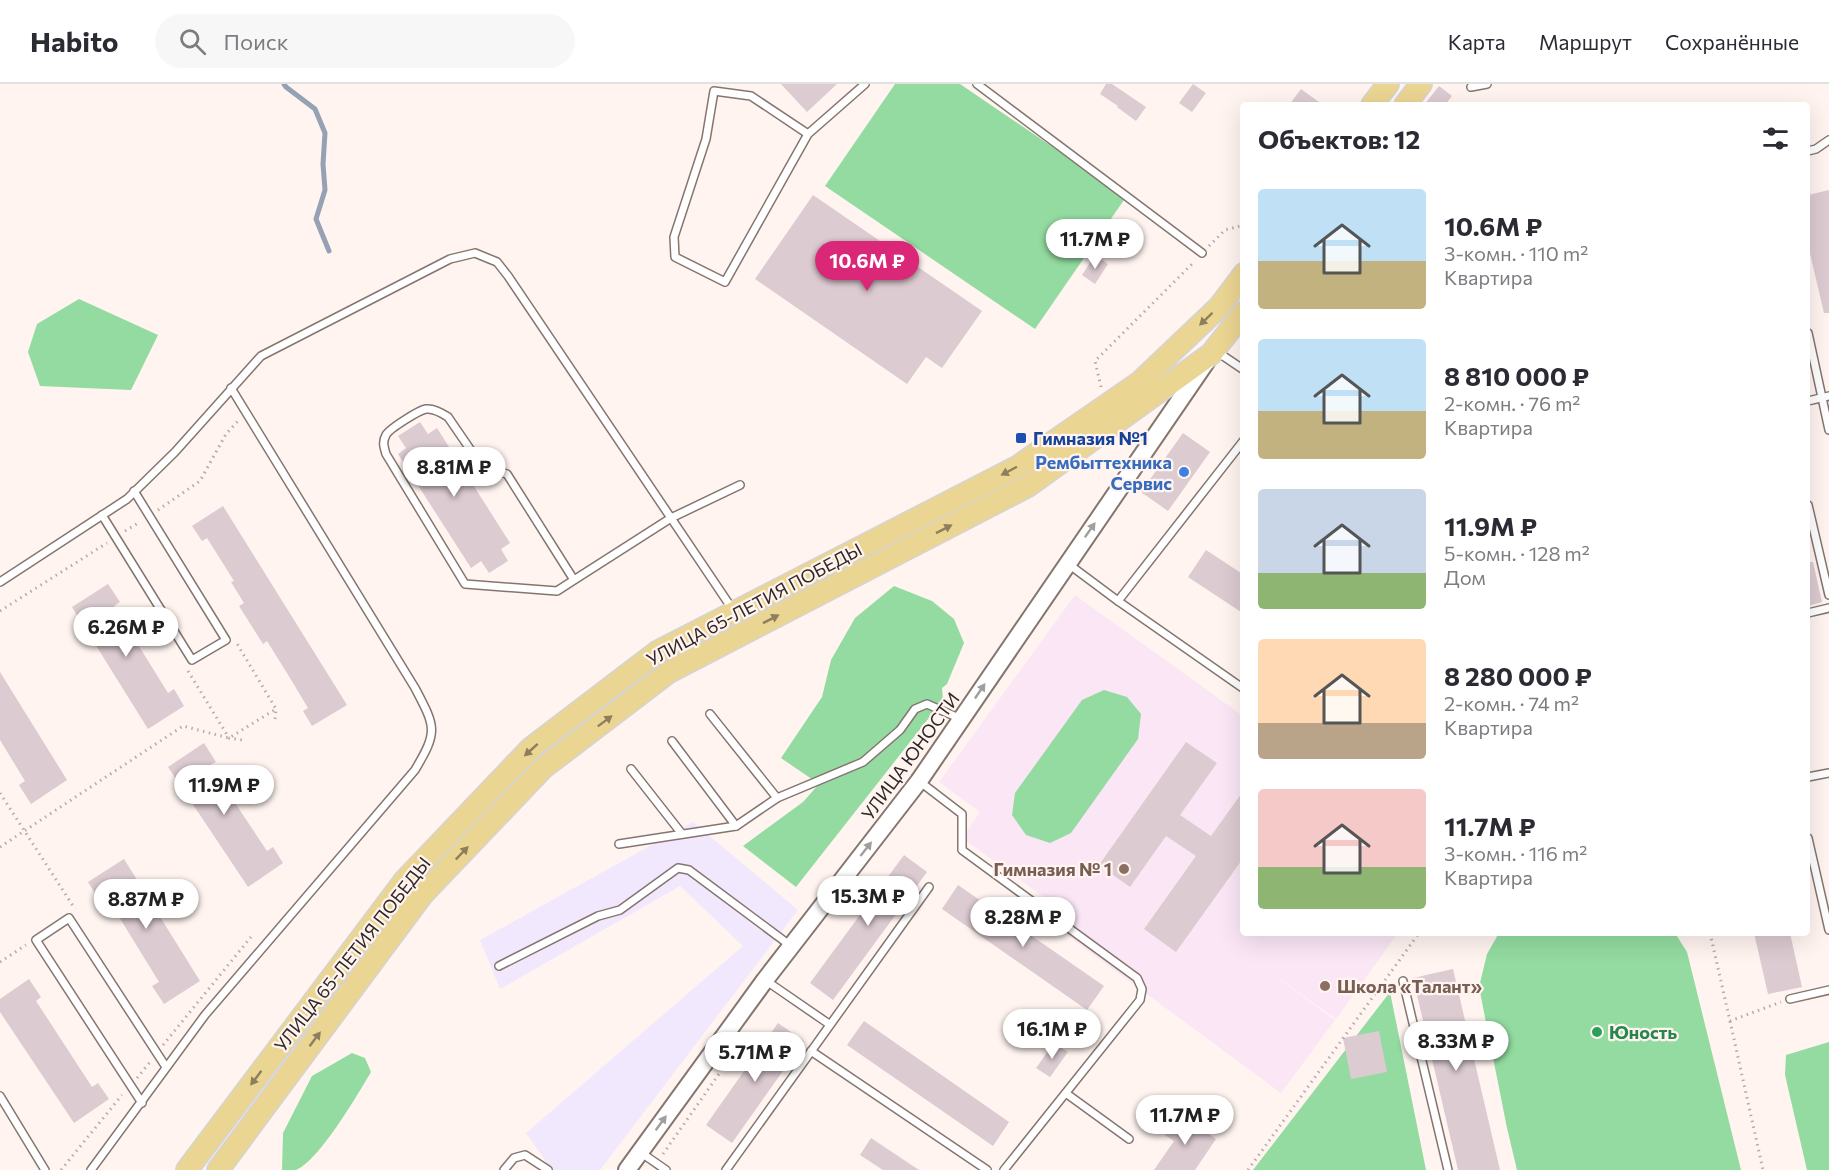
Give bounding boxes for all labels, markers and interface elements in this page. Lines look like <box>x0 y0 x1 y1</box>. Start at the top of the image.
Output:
search box <box>155 14 575 68</box>
text: Habito <box>30 24 119 58</box>
icon: search <box>176 25 209 58</box>
text: Поиск <box>224 28 288 55</box>
text: Карта <box>1448 29 1506 54</box>
text: Маршрут <box>1539 29 1632 54</box>
text: Сохранённые <box>1665 29 1799 54</box>
icon: filters <box>1759 122 1792 155</box>
text: Объектов: 12 <box>1258 123 1420 154</box>
text: 10.6M ₽ <box>1444 210 1542 241</box>
icon: home <box>1306 213 1378 285</box>
pin: 11.7M ₽ <box>1040 219 1150 270</box>
text: 11.7M ₽ <box>1060 226 1130 250</box>
pin: 10.6M ₽ <box>812 241 922 292</box>
text: 3-комн. · 110 m² <box>1444 241 1588 265</box>
text: 10.6M ₽ <box>829 248 905 272</box>
text: Квартира <box>1444 265 1533 289</box>
one-way arrow <box>1199 312 1214 325</box>
text: 8 810 000 ₽ <box>1444 360 1589 391</box>
icon: home <box>1306 363 1378 435</box>
text: 2-комн. · 76 m² <box>1444 391 1580 415</box>
text: Квартира <box>1444 415 1533 439</box>
place label: Гимназия №1 <box>1033 427 1148 449</box>
marker: Гимназия №1 <box>1014 431 1028 445</box>
pin: 8.81M ₽ <box>399 447 509 498</box>
place label: Рембыттехника Сервис <box>1035 451 1172 494</box>
text: 8.81M ₽ <box>417 454 491 478</box>
marker: Рембыттехника Сервис <box>1177 465 1191 479</box>
one-way arrow <box>1000 466 1017 476</box>
text: 11.9M ₽ <box>1444 510 1537 541</box>
icon: home <box>1306 513 1378 585</box>
one-way arrow <box>1084 523 1096 539</box>
one-way arrow <box>935 525 953 535</box>
street label: УЛИЦА 65-ЛЕТИЯ ПОБЕДЫ <box>643 538 865 670</box>
text: 5-комн. · 128 m² <box>1444 541 1590 565</box>
text: Дом <box>1444 565 1486 589</box>
pin: 6.26M ₽ <box>71 607 181 658</box>
text: 6.26M ₽ <box>87 614 165 638</box>
one-way arrow <box>762 615 779 624</box>
text: 8 280 000 ₽ <box>1444 660 1592 691</box>
icon: home <box>1306 663 1378 735</box>
one-way arrow <box>975 683 986 700</box>
street label: УЛИЦА ЮНОСТИ <box>856 688 964 824</box>
text: 2-комн. · 74 m² <box>1444 691 1579 715</box>
one-way arrow <box>597 714 613 727</box>
text: Квартира <box>1444 715 1533 739</box>
one-way arrow <box>523 743 538 757</box>
pin: 11.9M ₽ <box>169 765 279 816</box>
text: 11.9M ₽ <box>188 772 260 796</box>
text: 11.7M ₽ <box>1444 810 1536 841</box>
icon: home <box>1306 813 1378 885</box>
one-way arrow <box>860 841 872 857</box>
text: 3-комн. · 116 m² <box>1444 841 1587 865</box>
one-way arrow <box>455 846 469 860</box>
street label: УЛИЦА 65-ЛЕТИЯ ПОБЕДЫ <box>269 852 435 1056</box>
place label: Гимназия № 1 <box>994 858 1112 880</box>
marker: Гимназия № 1 <box>1117 862 1131 876</box>
text: Квартира <box>1444 865 1533 889</box>
pin: 15.3M ₽ <box>813 876 923 927</box>
pin: 8.87M ₽ <box>91 879 201 930</box>
text: 15.3M ₽ <box>831 883 905 907</box>
text: 8.87M ₽ <box>108 886 184 910</box>
pin: 8.28M ₽ <box>968 897 1078 948</box>
text: 8.28M ₽ <box>984 904 1062 928</box>
place label: Школа «Талант» <box>1337 975 1482 997</box>
marker: Школа «Талант» <box>1318 979 1332 993</box>
pin: 16.1M ₽ <box>997 1009 1107 1060</box>
text: 16.1M ₽ <box>1017 1016 1087 1040</box>
pin: 8.33M ₽ <box>1401 1021 1511 1072</box>
place label: Юность <box>1609 1021 1677 1043</box>
marker: Юность <box>1590 1025 1604 1039</box>
text: 8.33M ₽ <box>1418 1028 1494 1052</box>
one-way arrow <box>309 1031 321 1046</box>
pin: 5.71M ₽ <box>700 1032 810 1083</box>
text: 5.71M ₽ <box>719 1039 791 1063</box>
one-way arrow <box>251 1070 263 1085</box>
pin: 11.7M ₽ <box>1130 1095 1240 1146</box>
text: 11.7M ₽ <box>1150 1102 1220 1126</box>
one-way arrow <box>655 1115 667 1131</box>

